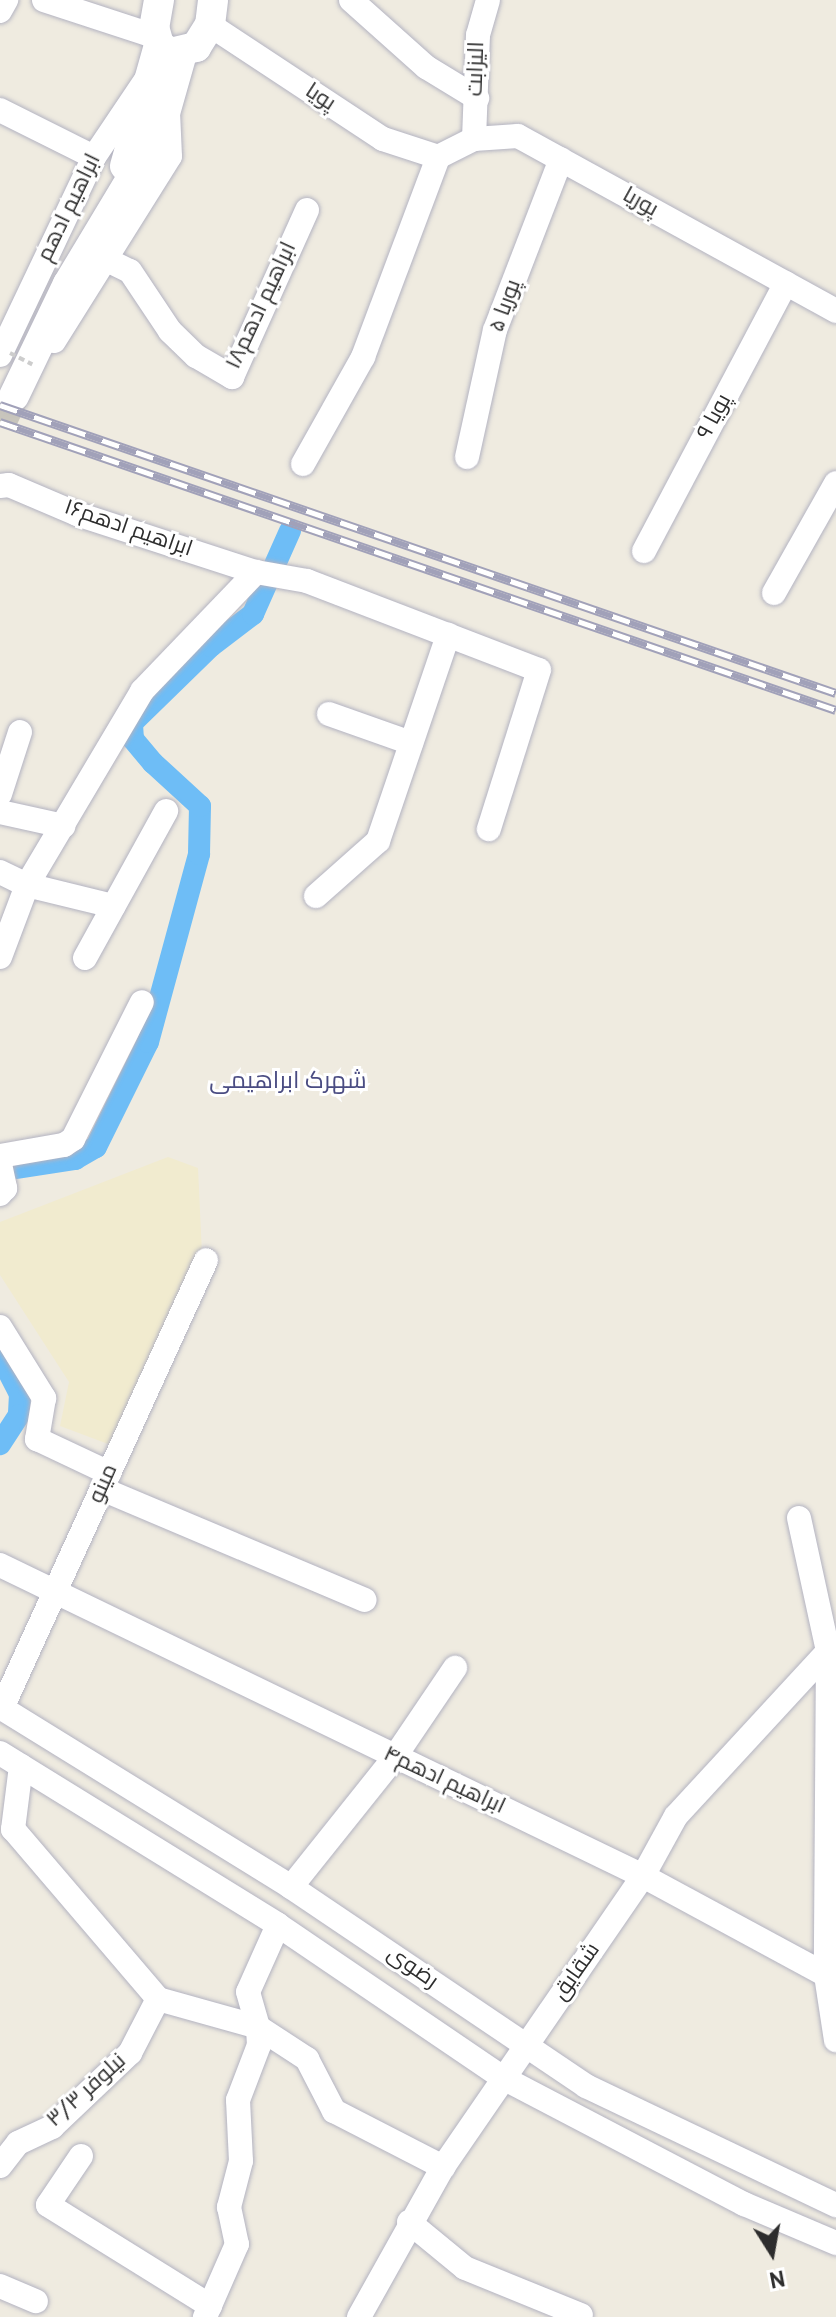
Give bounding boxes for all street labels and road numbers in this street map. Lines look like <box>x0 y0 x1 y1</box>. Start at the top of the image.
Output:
street label: الیزابت <box>463 41 491 97</box>
street label: پویا <box>300 79 340 117</box>
street label: ابراهیم ادهم <box>33 150 107 266</box>
street label: پوریا <box>618 183 662 223</box>
street label: ابراهیم ادهم۱۸ <box>221 238 303 374</box>
street label: پوریا ۵ <box>484 276 528 336</box>
street label: پویا ۹ <box>692 390 738 444</box>
street label: ابراهیم ادهم۱۶ <box>60 495 196 563</box>
street label: مینو <box>84 1460 124 1508</box>
street label: ابراهیم ادهم۴ <box>379 1741 509 1821</box>
street label: شقایق <box>548 1938 606 2006</box>
street label: رضوی <box>381 1941 443 1995</box>
street label: نیلوفر ۳/۳ <box>42 2049 132 2133</box>

